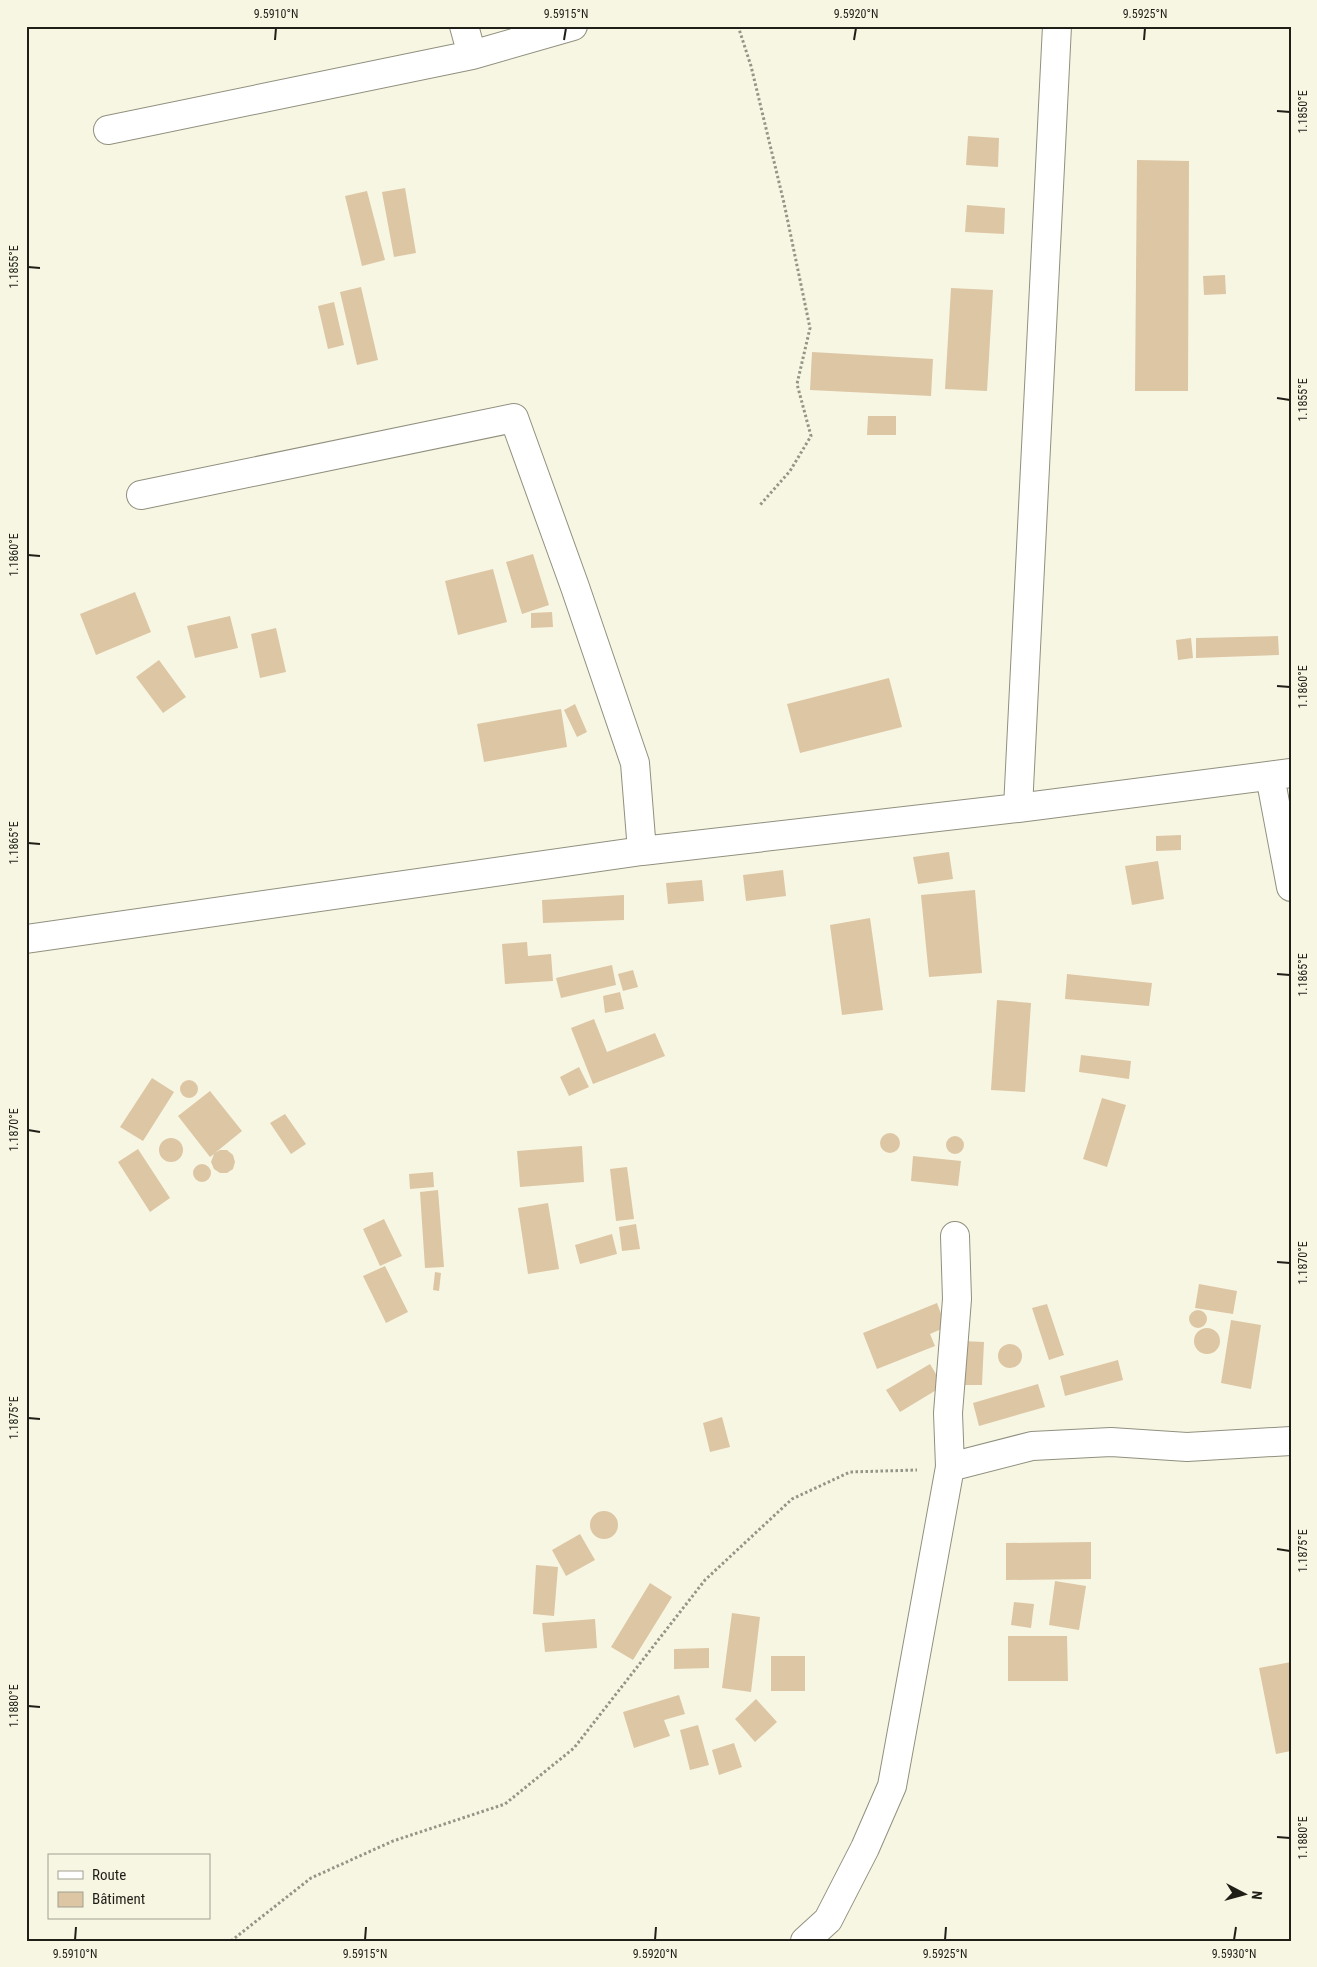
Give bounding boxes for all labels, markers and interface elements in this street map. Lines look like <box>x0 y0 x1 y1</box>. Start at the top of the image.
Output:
text: 9.5910°N <box>254 7 298 21</box>
text: 9.5915°N <box>544 7 588 21</box>
text: 9.5920°N <box>834 7 878 21</box>
text: 9.5925°N <box>1123 7 1167 21</box>
text: 1.1850°E <box>1296 90 1310 134</box>
text: 1.1855°E <box>7 245 21 289</box>
text: 1.1855°E <box>1296 378 1310 422</box>
text: 1.1860°E <box>7 533 21 577</box>
text: 1.1860°E <box>1296 665 1310 709</box>
text: 1.1865°E <box>7 821 21 865</box>
text: 1.1865°E <box>1296 953 1310 997</box>
text: 1.1870°E <box>7 1108 21 1152</box>
text: 1.1870°E <box>1296 1241 1310 1285</box>
text: 1.1875°E <box>7 1396 21 1440</box>
text: 1.1875°E <box>1296 1529 1310 1573</box>
text: 1.1880°E <box>7 1684 21 1728</box>
text: 1.1880°E <box>1296 1816 1310 1860</box>
legend <box>48 1854 210 1920</box>
text: Route <box>92 1866 126 1884</box>
north arrow <box>1220 1870 1270 1920</box>
text: Bâtiment <box>92 1890 145 1908</box>
text: N <box>1249 1890 1265 1900</box>
text: 9.5910°N <box>53 1947 97 1961</box>
text: 9.5915°N <box>343 1947 387 1961</box>
text: 9.5920°N <box>633 1947 677 1961</box>
text: 9.5925°N <box>923 1947 967 1961</box>
text: 9.5930°N <box>1212 1947 1256 1961</box>

